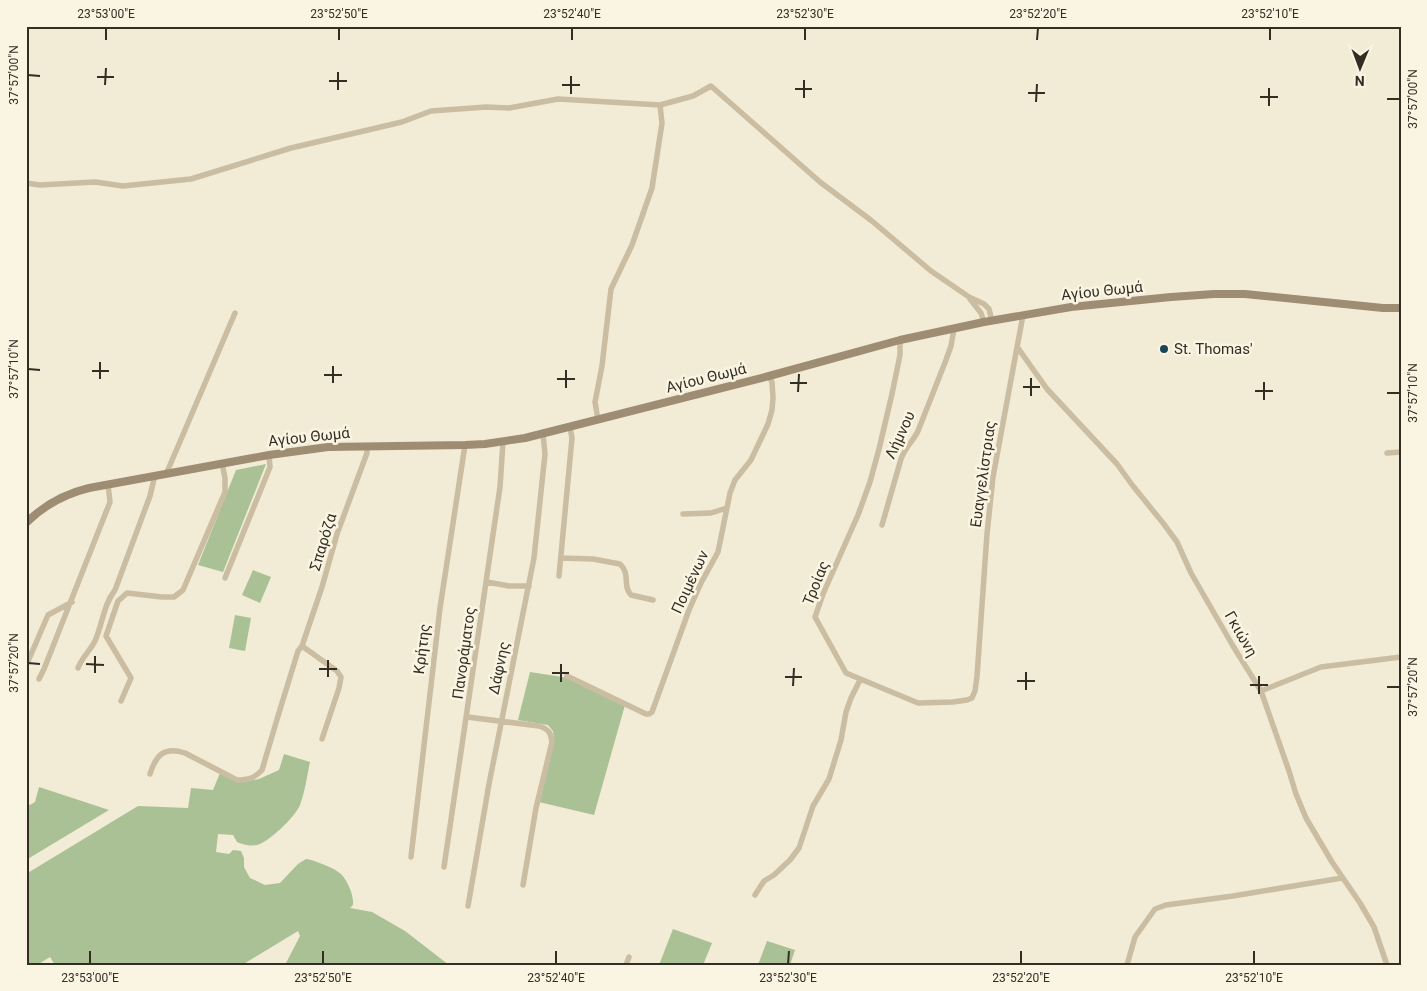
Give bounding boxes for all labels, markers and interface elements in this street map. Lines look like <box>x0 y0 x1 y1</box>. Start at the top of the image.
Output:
text: 23°53'00"E <box>77 7 135 21</box>
text: 23°52'50"E <box>310 7 368 21</box>
text: 23°52'40"E <box>543 7 601 21</box>
text: 23°52'30"E <box>776 7 834 21</box>
text: 23°52'20"E <box>1009 7 1067 21</box>
text: 23°52'10"E <box>1241 7 1299 21</box>
north arrow <box>1334 42 1384 92</box>
text: 37°57'00"N <box>7 45 21 105</box>
text: 37°57'00"N <box>1406 69 1420 129</box>
text: N <box>1355 73 1365 89</box>
street label: Αγίου Θωμά <box>1060 278 1144 304</box>
text: 37°57'10"N <box>7 339 21 399</box>
place label: St. Thomas' <box>1174 340 1253 358</box>
marker: St. Thomas' <box>1158 343 1170 355</box>
street label: Αγίου Θωμά <box>664 359 748 397</box>
text: 37°57'10"N <box>1406 363 1420 423</box>
street label: Λήμνου <box>881 408 919 462</box>
street label: Ευαγγελίστριας <box>967 419 999 529</box>
street label: Αγίου Θωμά <box>267 424 351 450</box>
street label: Σπαρόζα <box>306 511 340 573</box>
street label: Ποιμένων <box>668 548 712 616</box>
street label: Τροίας <box>799 558 833 608</box>
street label: Πανοράματος <box>449 606 479 700</box>
street label: Γκιώνη <box>1221 608 1261 660</box>
street label: Κρήτης <box>410 623 434 675</box>
text: 37°57'20"N <box>7 633 21 693</box>
street label: Δάφνης <box>485 640 513 696</box>
text: 37°57'20"N <box>1406 657 1420 717</box>
text: 23°53'00"E <box>61 971 119 985</box>
text: 23°52'50"E <box>294 971 352 985</box>
text: 23°52'40"E <box>527 971 585 985</box>
text: 23°52'30"E <box>759 971 817 985</box>
text: 23°52'20"E <box>992 971 1050 985</box>
text: 23°52'10"E <box>1225 971 1283 985</box>

